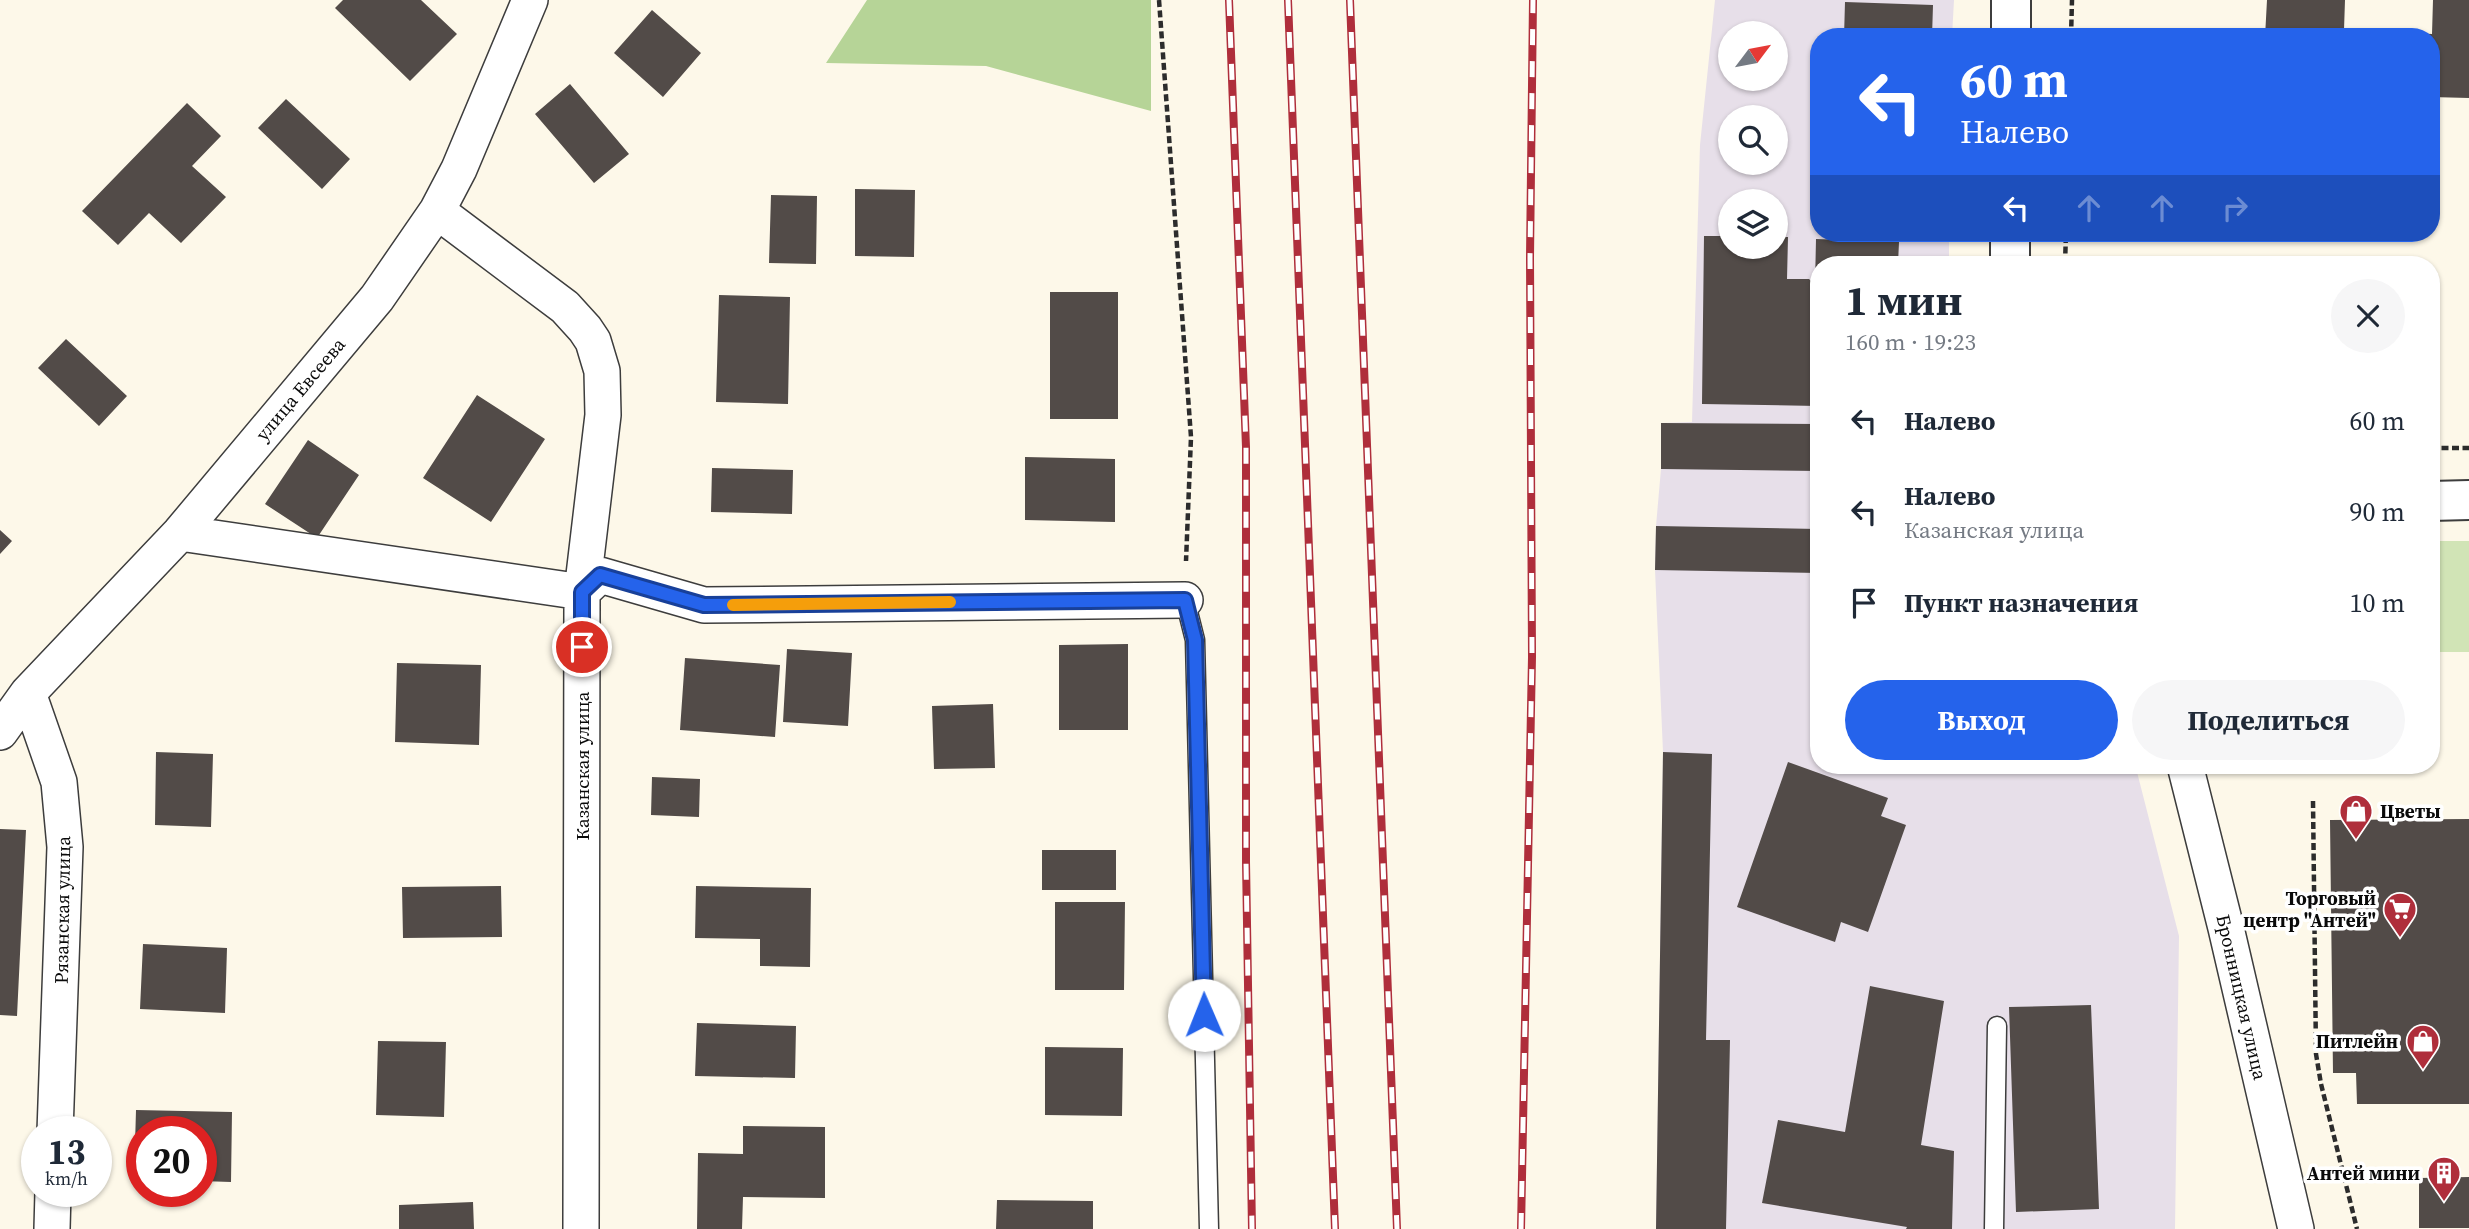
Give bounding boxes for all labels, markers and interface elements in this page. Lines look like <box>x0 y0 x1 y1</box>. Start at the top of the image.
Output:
north arrow <box>1718 21 1788 91</box>
map controls <box>1718 21 1788 259</box>
text: 60 m <box>1960 46 2068 113</box>
icon: left <box>1845 56 1936 147</box>
button: search <box>1718 105 1788 175</box>
text: Налево <box>1960 110 2069 154</box>
button: layers <box>1718 189 1788 259</box>
icon: left <box>1997 189 2035 227</box>
icon: ahead <box>2070 189 2108 227</box>
icon: ahead <box>2143 189 2181 227</box>
icon: right <box>2216 189 2254 227</box>
text: 1 мин <box>1845 271 1962 329</box>
button: close <box>2331 279 2405 353</box>
text: 160 m · 19:23 <box>1845 326 1976 358</box>
street label: улица Евсеева <box>249 332 351 446</box>
icon: left <box>1845 402 1883 440</box>
text: Налево <box>1904 403 1995 439</box>
text: 60 m <box>2350 403 2405 439</box>
text: Налево <box>1904 478 1995 514</box>
icon: left <box>1845 493 1883 531</box>
text: 90 m <box>2350 494 2405 530</box>
text: Казанская улица <box>1904 514 2084 546</box>
icon: arrive <box>1845 584 1883 622</box>
text: Пункт назначения <box>1904 585 2138 621</box>
text: 10 m <box>2350 585 2405 621</box>
pin <box>552 617 612 677</box>
icon: arrive <box>563 628 601 666</box>
button: Выход <box>1845 680 2118 760</box>
button: Поделиться <box>2132 680 2405 760</box>
street label: Казанская улица <box>569 691 595 840</box>
shop icon: Цветы <box>2337 792 2375 841</box>
place label: Цветы <box>2380 798 2441 824</box>
street label: Рязанская улица <box>48 836 76 984</box>
place label: Торговый центр "Антей" <box>2243 885 2376 933</box>
supermarket icon: Торговый центр "Антей" <box>2381 890 2419 939</box>
street label: Бронницкая улица <box>2210 912 2274 1083</box>
position arrow <box>1167 978 1241 1052</box>
shop icon: Питлейн <box>2404 1022 2442 1071</box>
place label: Питлейн <box>2316 1028 2398 1054</box>
speed limit sign: 20 <box>126 1116 217 1207</box>
text: 13 <box>48 1128 85 1176</box>
building icon: Антей мини <box>2425 1154 2463 1203</box>
place label: Антей мини <box>2307 1160 2420 1186</box>
text: km/h <box>45 1166 88 1191</box>

